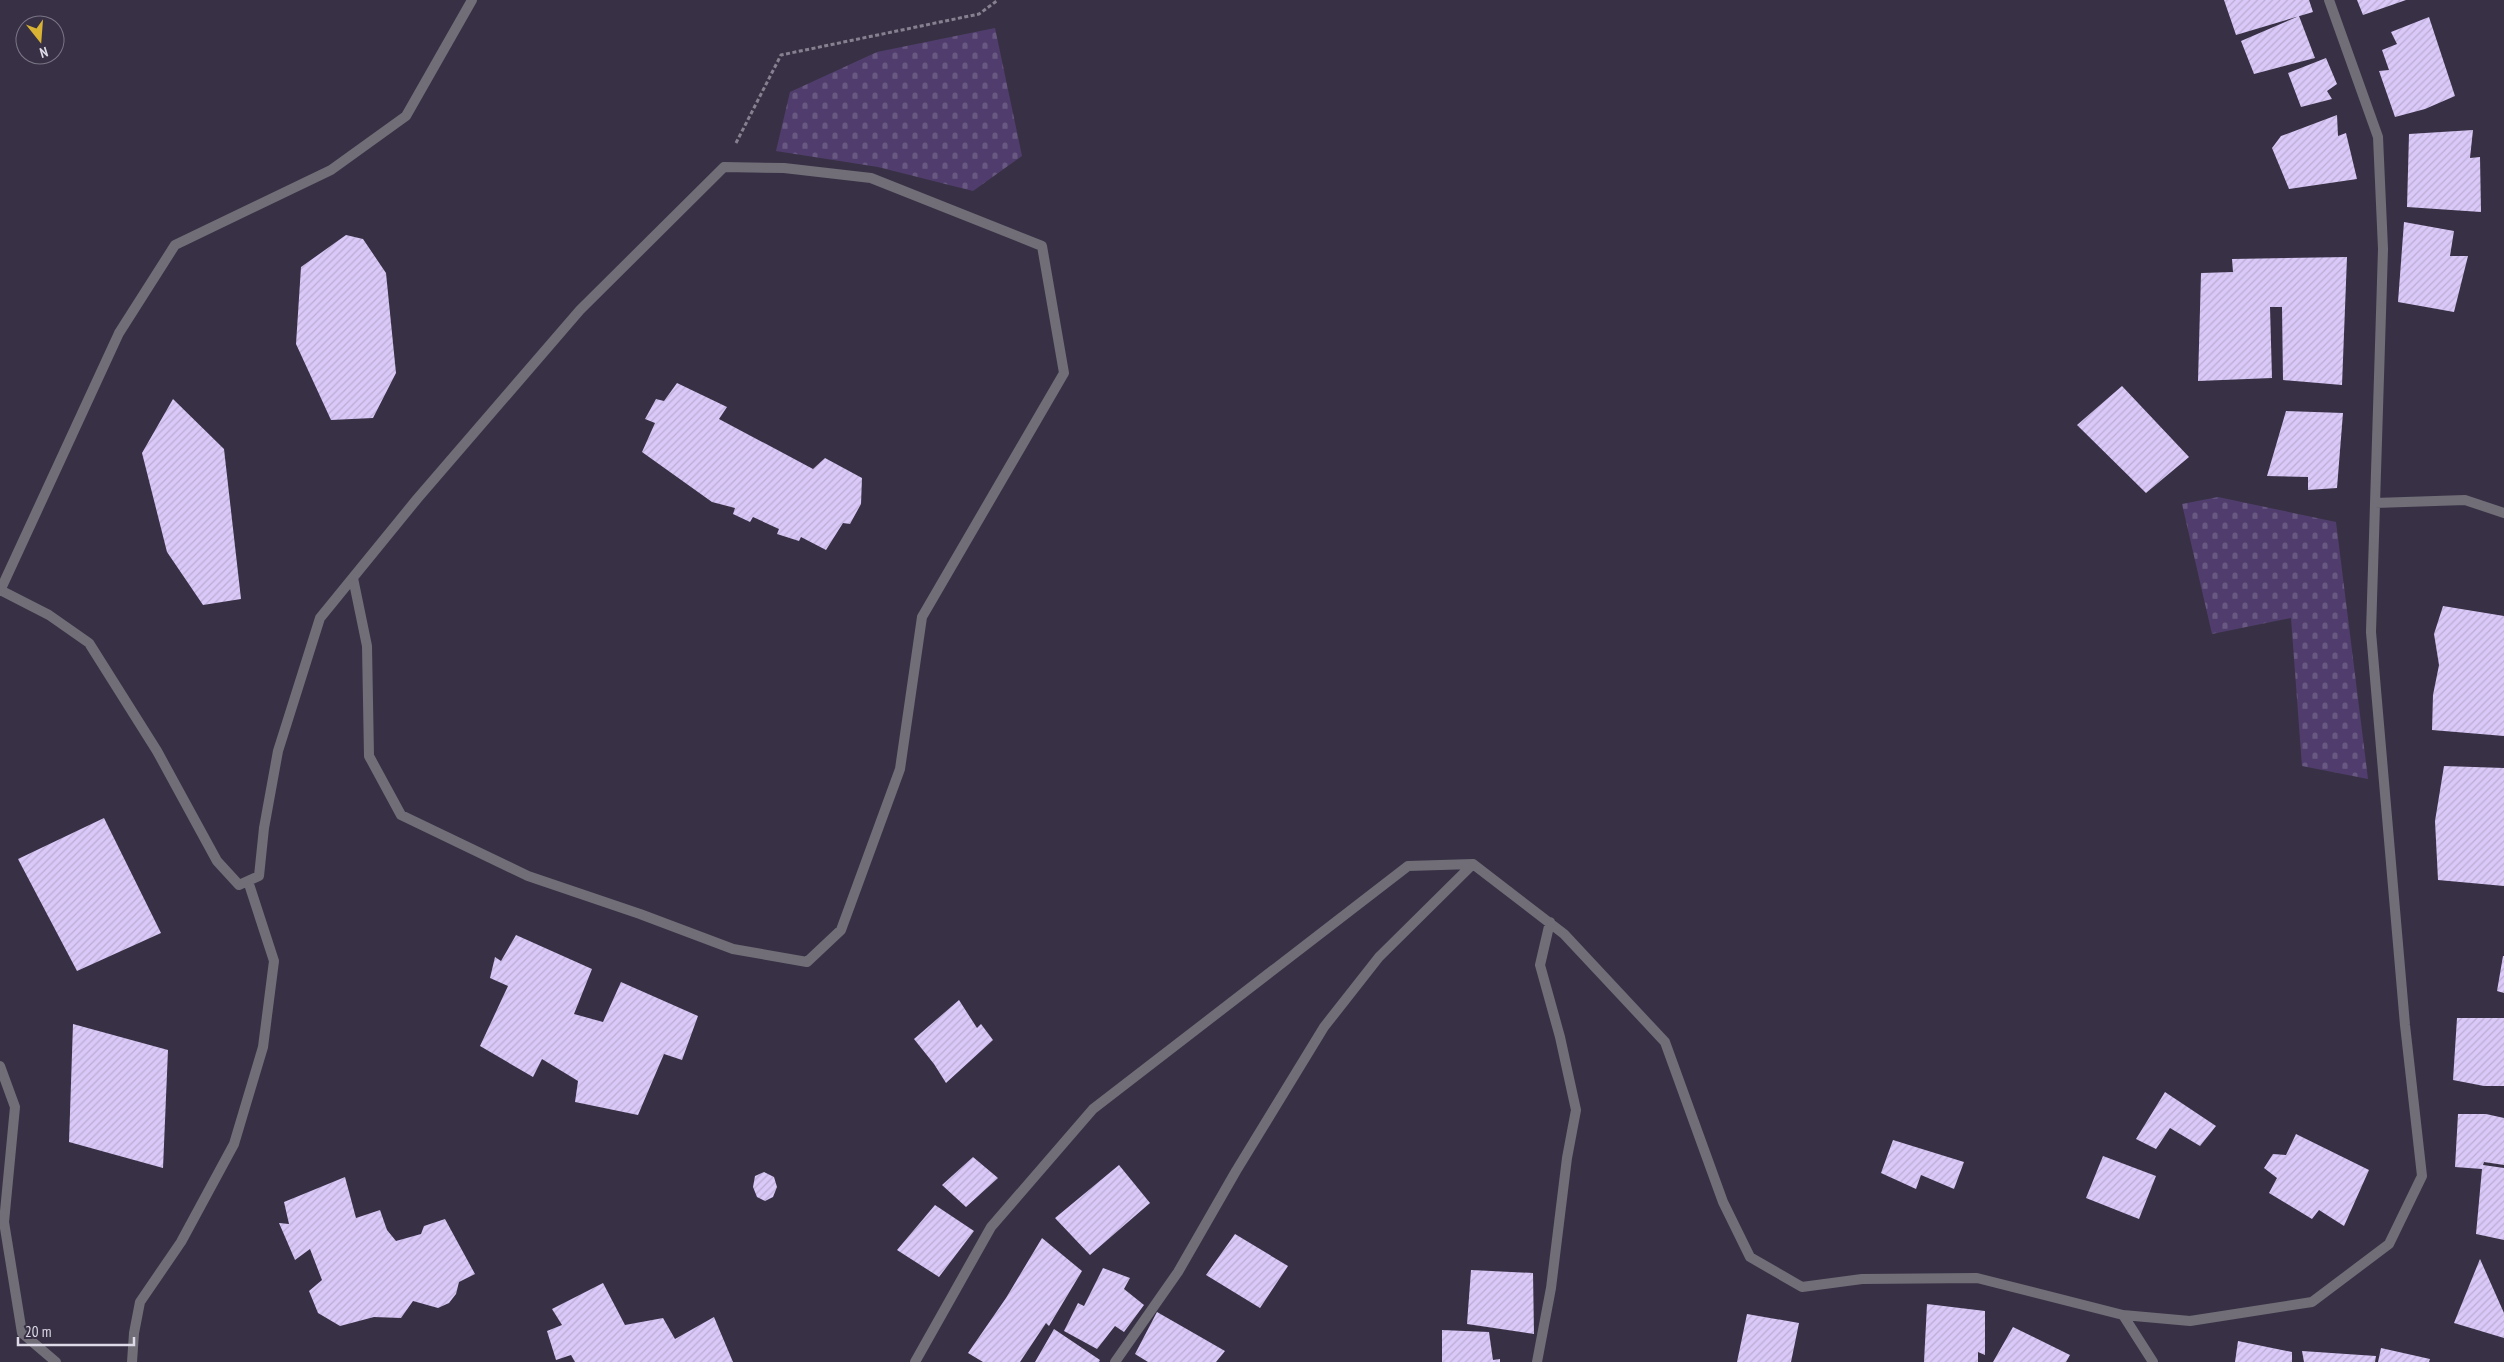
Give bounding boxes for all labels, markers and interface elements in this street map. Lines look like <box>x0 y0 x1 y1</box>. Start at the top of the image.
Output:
north arrow <box>15 15 65 65</box>
text: N <box>38 43 50 62</box>
scale bar <box>18 1314 134 1346</box>
text: 20 m <box>25 1322 51 1341</box>

